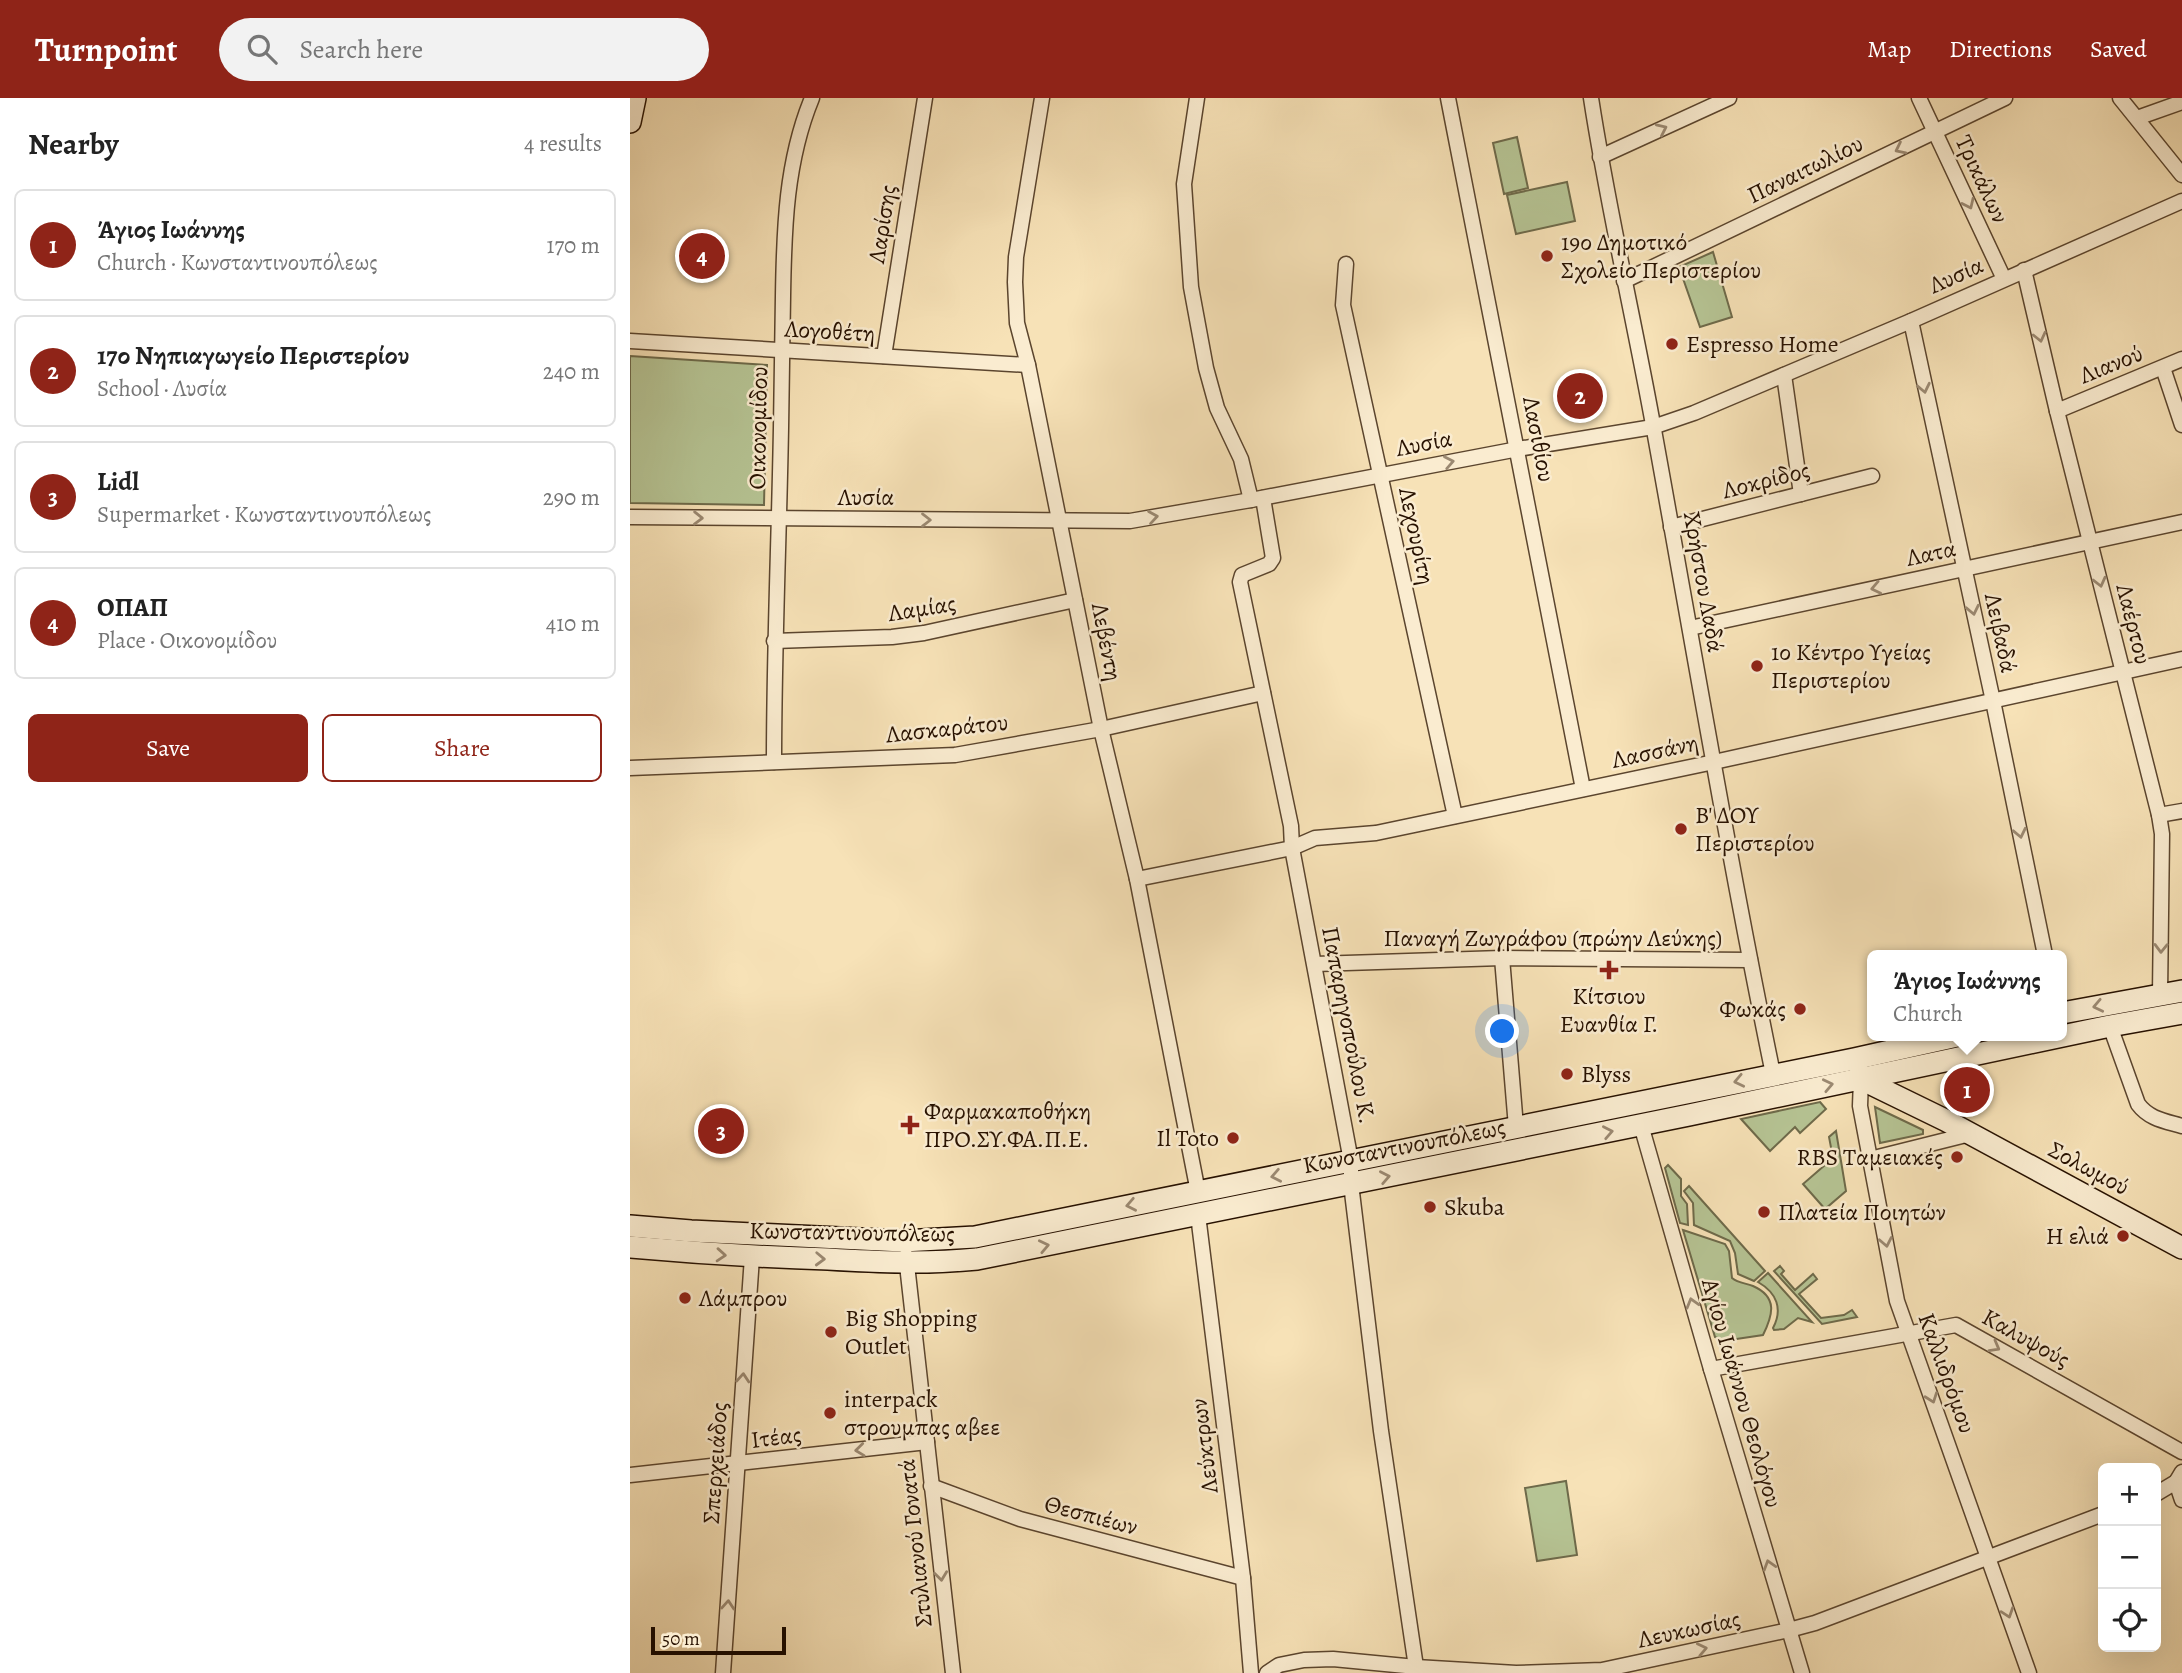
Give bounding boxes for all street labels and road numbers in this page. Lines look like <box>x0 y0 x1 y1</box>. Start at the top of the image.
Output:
street label: Παναιτωλίου <box>1742 127 1868 211</box>
street label: Τρικάλων <box>1948 130 2016 228</box>
street label: Λαρίσης <box>860 182 904 267</box>
street label: Λυσία <box>1923 249 1988 302</box>
street label: Λογοθέτη <box>783 313 876 349</box>
street label: Λιανού <box>2074 337 2147 392</box>
street label: Οικονομίδου <box>741 366 775 490</box>
street label: Λασιθίου <box>1515 393 1563 484</box>
street label: Λυσία <box>1392 422 1455 464</box>
street label: Λοκρίδος <box>1718 454 1813 507</box>
street label: Λυσία <box>837 481 894 513</box>
street label: Λεχουρίτη <box>1391 483 1443 588</box>
street label: Χρήστου Λαδά <box>1676 509 1732 655</box>
street label: Λατα <box>1902 532 1959 574</box>
street label: Λαέρτου <box>2108 579 2159 668</box>
street label: Λαμίας <box>885 587 958 629</box>
street label: Λειβαδά <box>1977 589 2025 676</box>
street label: Λεβέντη <box>1084 599 1130 684</box>
street label: Λασκαράτου <box>883 706 1010 750</box>
street label: Λασσάνη <box>1608 726 1701 776</box>
street label: Παναγή Ζωγράφου (πρώην Λεύκης) <box>1384 922 1722 954</box>
street label: Παπαρηγοπούλου Κ. <box>1314 924 1384 1126</box>
street label: Κωνσταντινουπόλεως <box>1300 1111 1508 1181</box>
street label: Σολωμού <box>2043 1133 2135 1203</box>
street label: Κωνσταντινουπόλεως <box>749 1214 955 1250</box>
street label: Αγίου Ιωάννου Θεολόγου <box>1694 1274 1790 1511</box>
street label: Καλυψούς <box>1976 1301 2076 1375</box>
street label: Καλλιδρόμου <box>1910 1308 1984 1438</box>
street label: Λεύκτρων <box>1182 1397 1226 1496</box>
street label: Σπερχειάδος <box>695 1401 735 1525</box>
street label: Ιτέας <box>749 1418 803 1456</box>
street label: Στυλιανού Γονατά <box>890 1457 940 1629</box>
street label: Θεσπιέων <box>1041 1487 1141 1543</box>
street label: Λευκωσίας <box>1634 1603 1743 1656</box>

